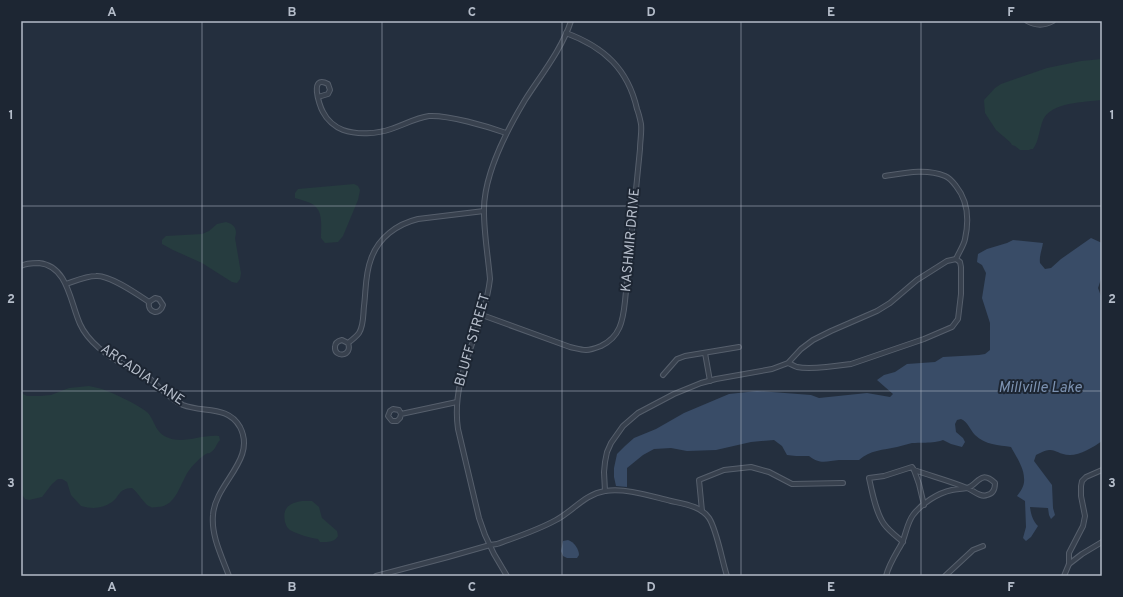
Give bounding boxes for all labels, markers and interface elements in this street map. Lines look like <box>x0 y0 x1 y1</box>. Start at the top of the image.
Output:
text: A <box>107 5 117 21</box>
text: B <box>288 5 297 21</box>
text: C <box>468 5 476 21</box>
text: D <box>646 5 656 21</box>
text: E <box>827 5 835 21</box>
text: F <box>1007 5 1015 21</box>
text: 1 <box>8 108 14 124</box>
text: 1 <box>1109 108 1115 124</box>
street label: KASHMIR DRIVE <box>618 187 644 293</box>
text: 2 <box>7 292 15 308</box>
street label: BLUFF STREET <box>452 292 494 388</box>
text: 2 <box>1108 292 1116 308</box>
street label: ARCADIA LANE <box>97 341 187 409</box>
water label: Millville Lake <box>998 379 1082 398</box>
text: 3 <box>7 476 15 492</box>
text: 3 <box>1108 476 1116 492</box>
text: A <box>107 580 117 596</box>
text: B <box>288 580 297 596</box>
text: C <box>468 580 476 596</box>
text: D <box>646 580 656 596</box>
text: E <box>827 580 835 596</box>
text: F <box>1007 580 1015 596</box>

